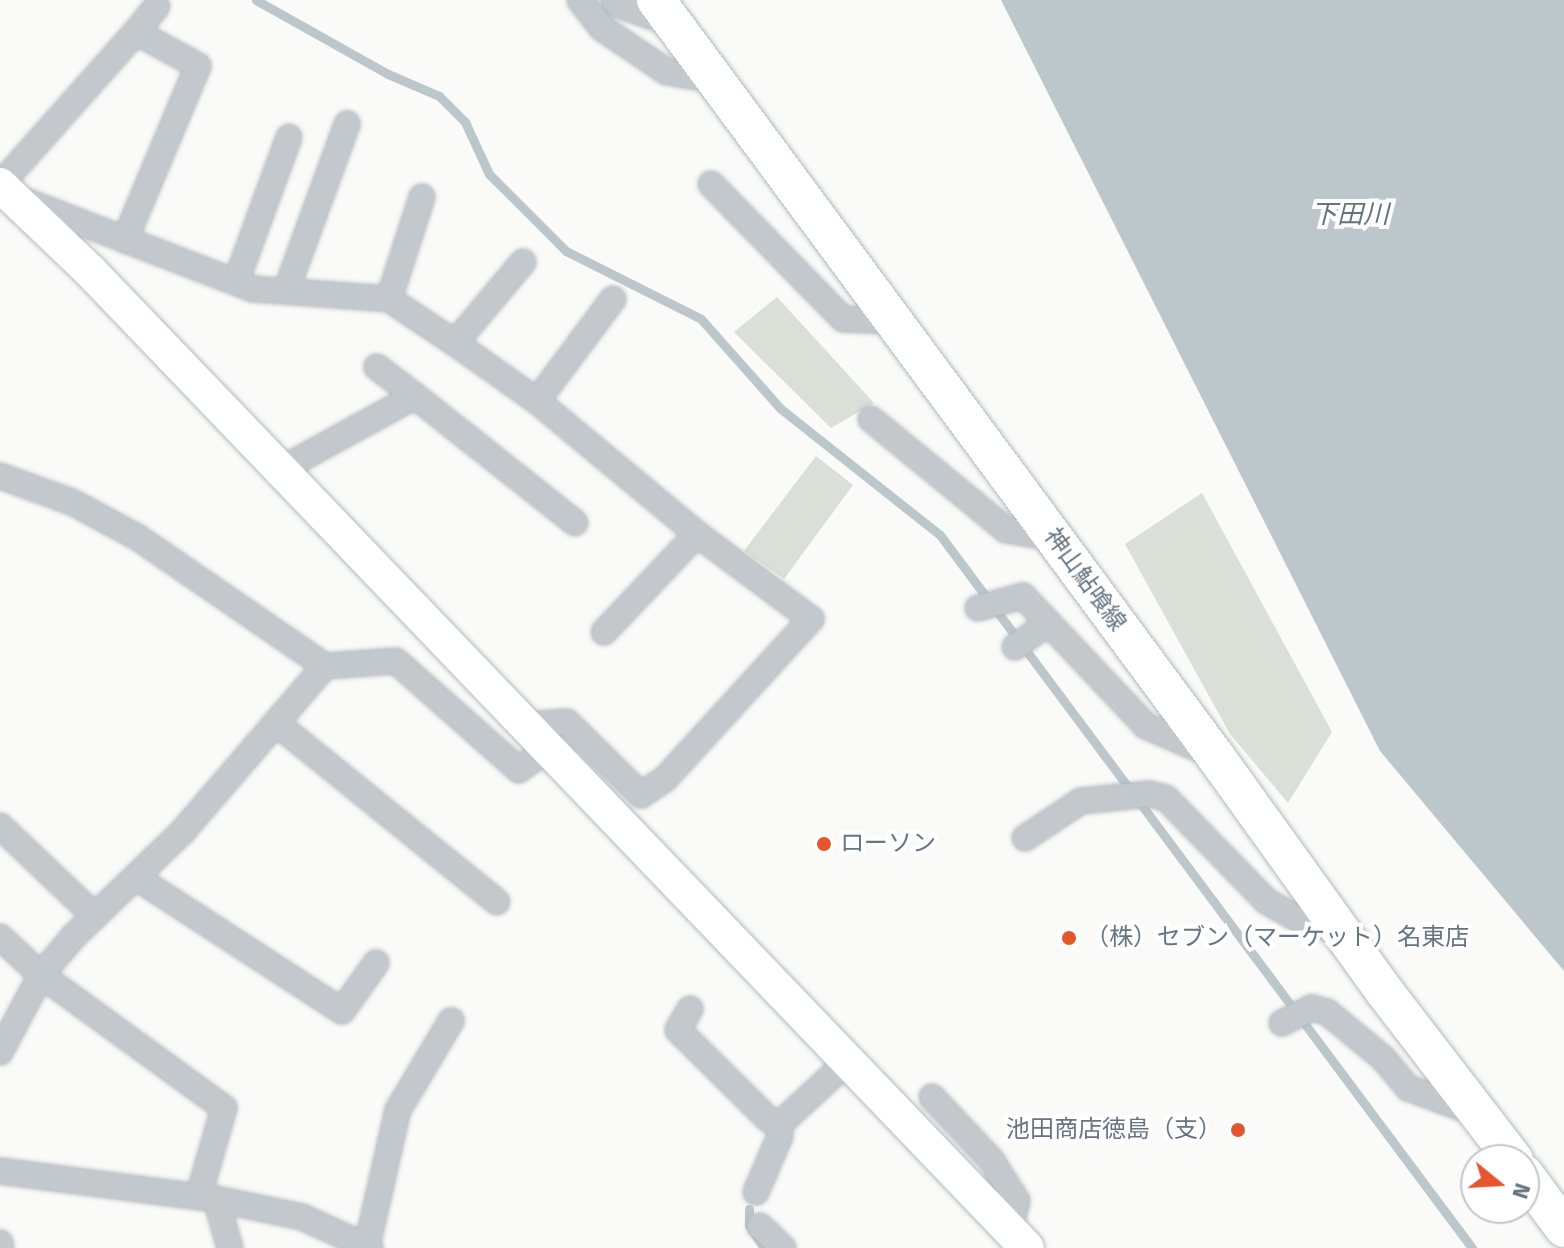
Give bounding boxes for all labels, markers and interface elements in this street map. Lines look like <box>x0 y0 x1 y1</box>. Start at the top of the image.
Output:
water label: 下田川 <box>1311 199 1389 231</box>
street label: 神山鮎喰線 <box>1038 523 1132 637</box>
place label: ローソン <box>840 830 936 858</box>
marker: ローソン <box>815 835 833 853</box>
place label: （株）セブン（マーケット）名東店 <box>1085 924 1469 952</box>
marker: （株）セブン（マーケット）名東店 <box>1060 929 1078 947</box>
place label: 池田商店徳島（支） <box>1006 1116 1222 1144</box>
marker: 池田商店徳島（支） <box>1229 1121 1247 1139</box>
north arrow <box>1460 1144 1540 1224</box>
text: N <box>1506 1180 1536 1202</box>

